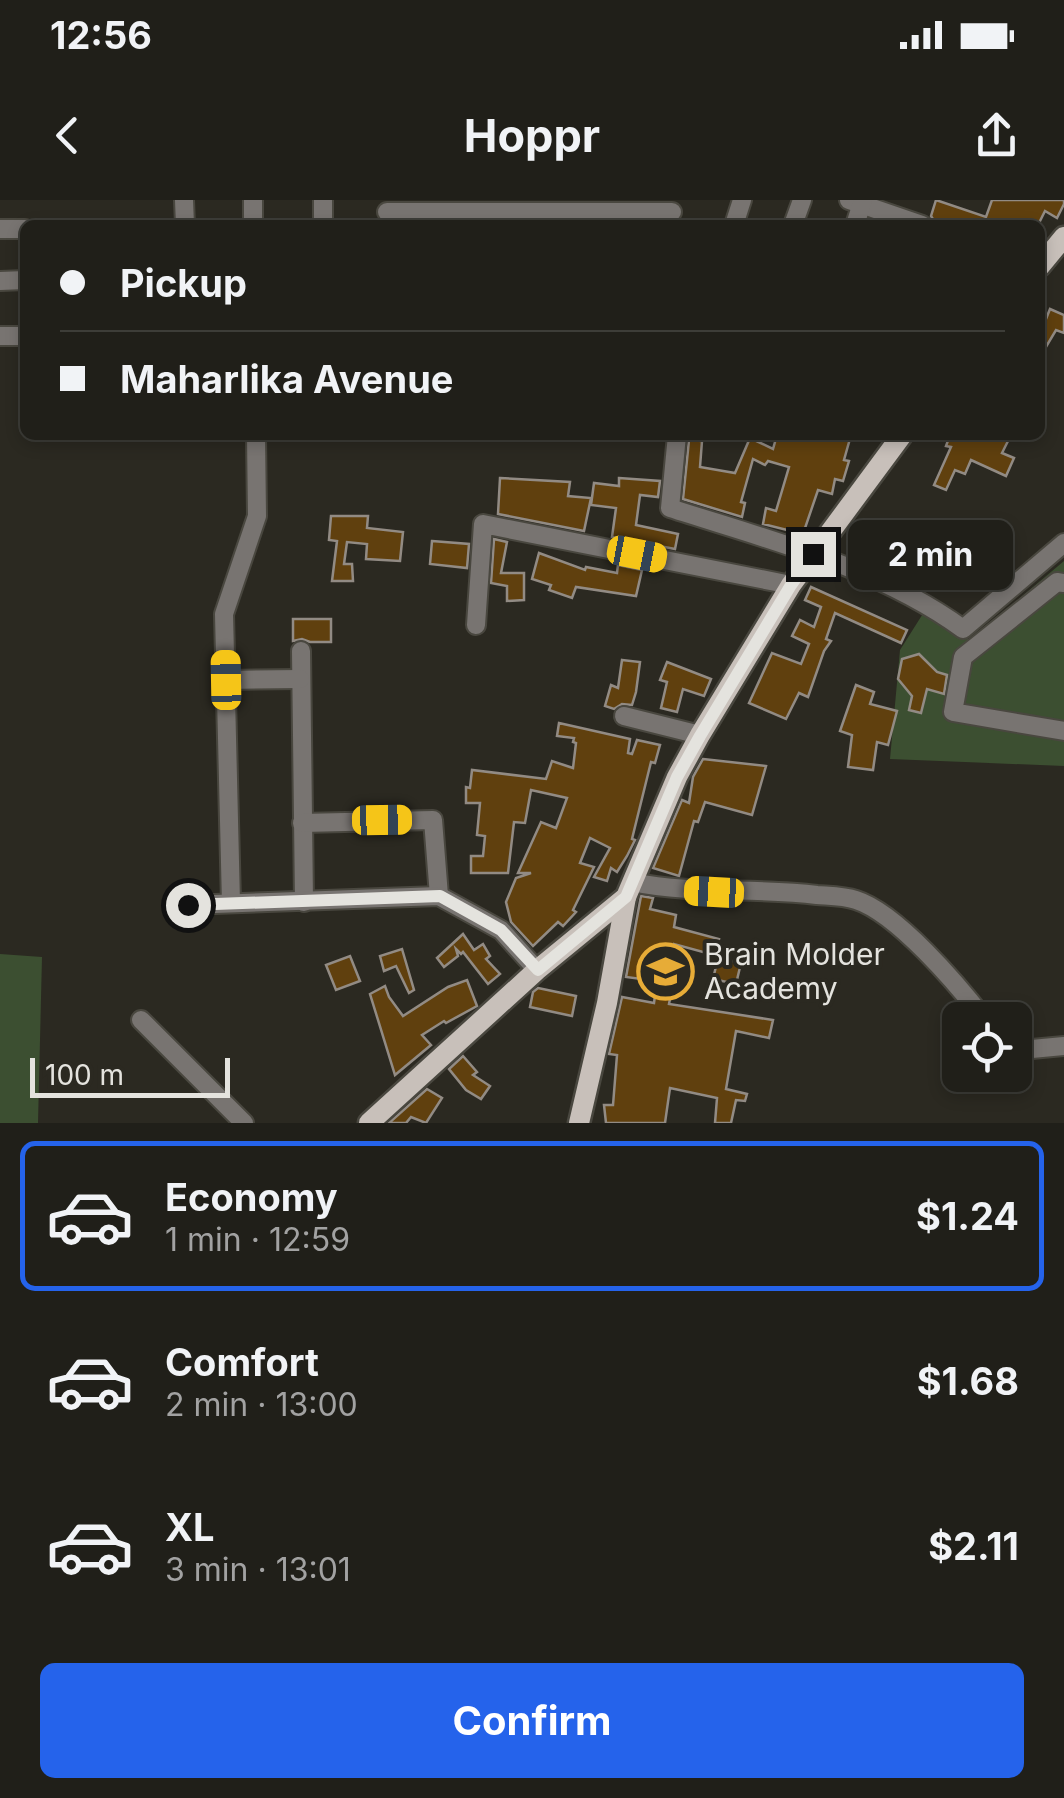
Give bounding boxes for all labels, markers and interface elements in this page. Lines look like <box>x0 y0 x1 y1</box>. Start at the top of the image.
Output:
text: 12:56 <box>50 12 152 58</box>
icon: back <box>40 108 95 163</box>
text: Hoppr <box>464 108 600 163</box>
icon: share <box>969 108 1024 163</box>
text: Pickup <box>120 260 247 306</box>
text: Maharlika Avenue <box>120 356 453 402</box>
callout: 2 min <box>848 519 1013 589</box>
route end <box>791 532 836 577</box>
car <box>605 534 669 574</box>
text: 2 min <box>888 535 973 574</box>
car <box>210 650 242 710</box>
car <box>352 804 412 836</box>
car <box>683 875 745 909</box>
route start <box>166 883 211 928</box>
place label: Brain Molder Academy <box>704 936 885 1006</box>
school or university icon: Brain Molder Academy <box>635 942 695 1002</box>
map controls <box>942 1002 1032 1092</box>
button: locate <box>942 1002 1032 1092</box>
scale bar <box>30 1053 230 1098</box>
text: 100 m <box>45 1058 124 1092</box>
icon: car <box>45 1171 135 1261</box>
text: Economy <box>165 1174 338 1220</box>
text: $1.24 <box>916 1193 1019 1239</box>
text: 1 min · 12:59 <box>165 1220 350 1259</box>
icon: car <box>45 1336 135 1426</box>
text: Comfort <box>165 1339 319 1385</box>
text: $1.68 <box>917 1358 1019 1404</box>
text: 2 min · 13:00 <box>165 1385 358 1424</box>
icon: car <box>45 1501 135 1591</box>
text: XL <box>165 1504 215 1550</box>
text: $2.11 <box>928 1523 1019 1569</box>
text: 3 min · 13:01 <box>165 1550 351 1589</box>
button: Confirm <box>40 1663 1024 1778</box>

